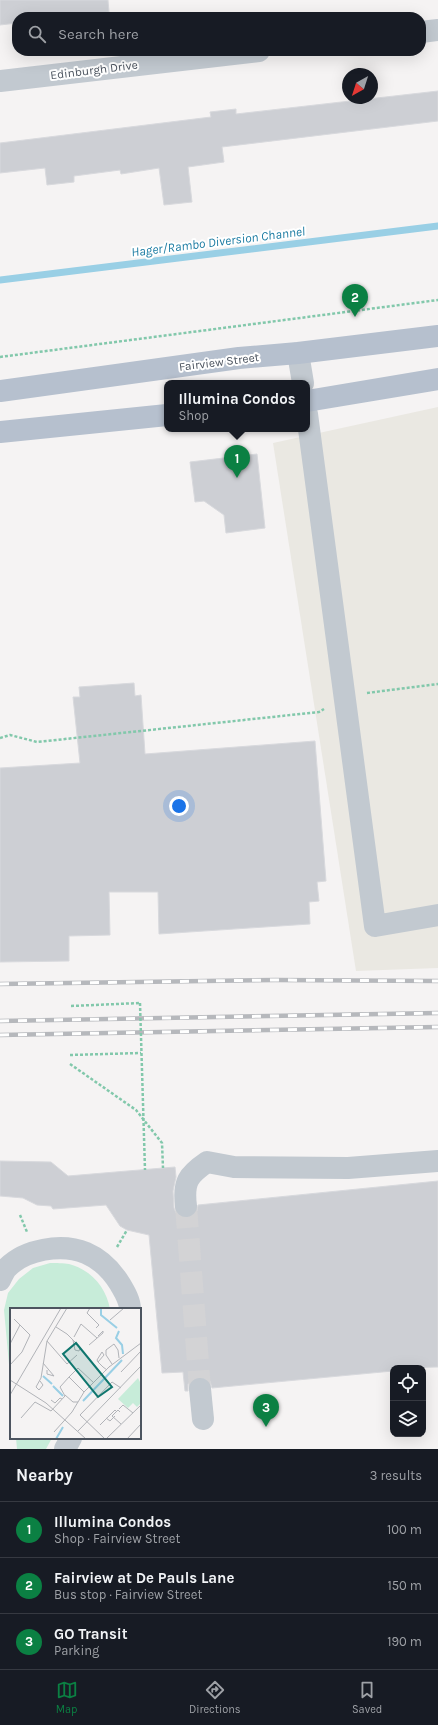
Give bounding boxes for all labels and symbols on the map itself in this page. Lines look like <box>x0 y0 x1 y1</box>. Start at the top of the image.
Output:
street label: Edinburgh Drive <box>49 58 139 82</box>
north arrow <box>342 68 378 104</box>
water label: Hager/Rambo Diversion Channel <box>130 223 306 260</box>
pin: 2 <box>342 284 368 317</box>
street label: Fairview Street <box>178 350 260 374</box>
pin: 1 <box>224 445 250 478</box>
your location <box>169 796 189 816</box>
inset map <box>10 1308 141 1439</box>
pin: 3 <box>253 1394 279 1427</box>

